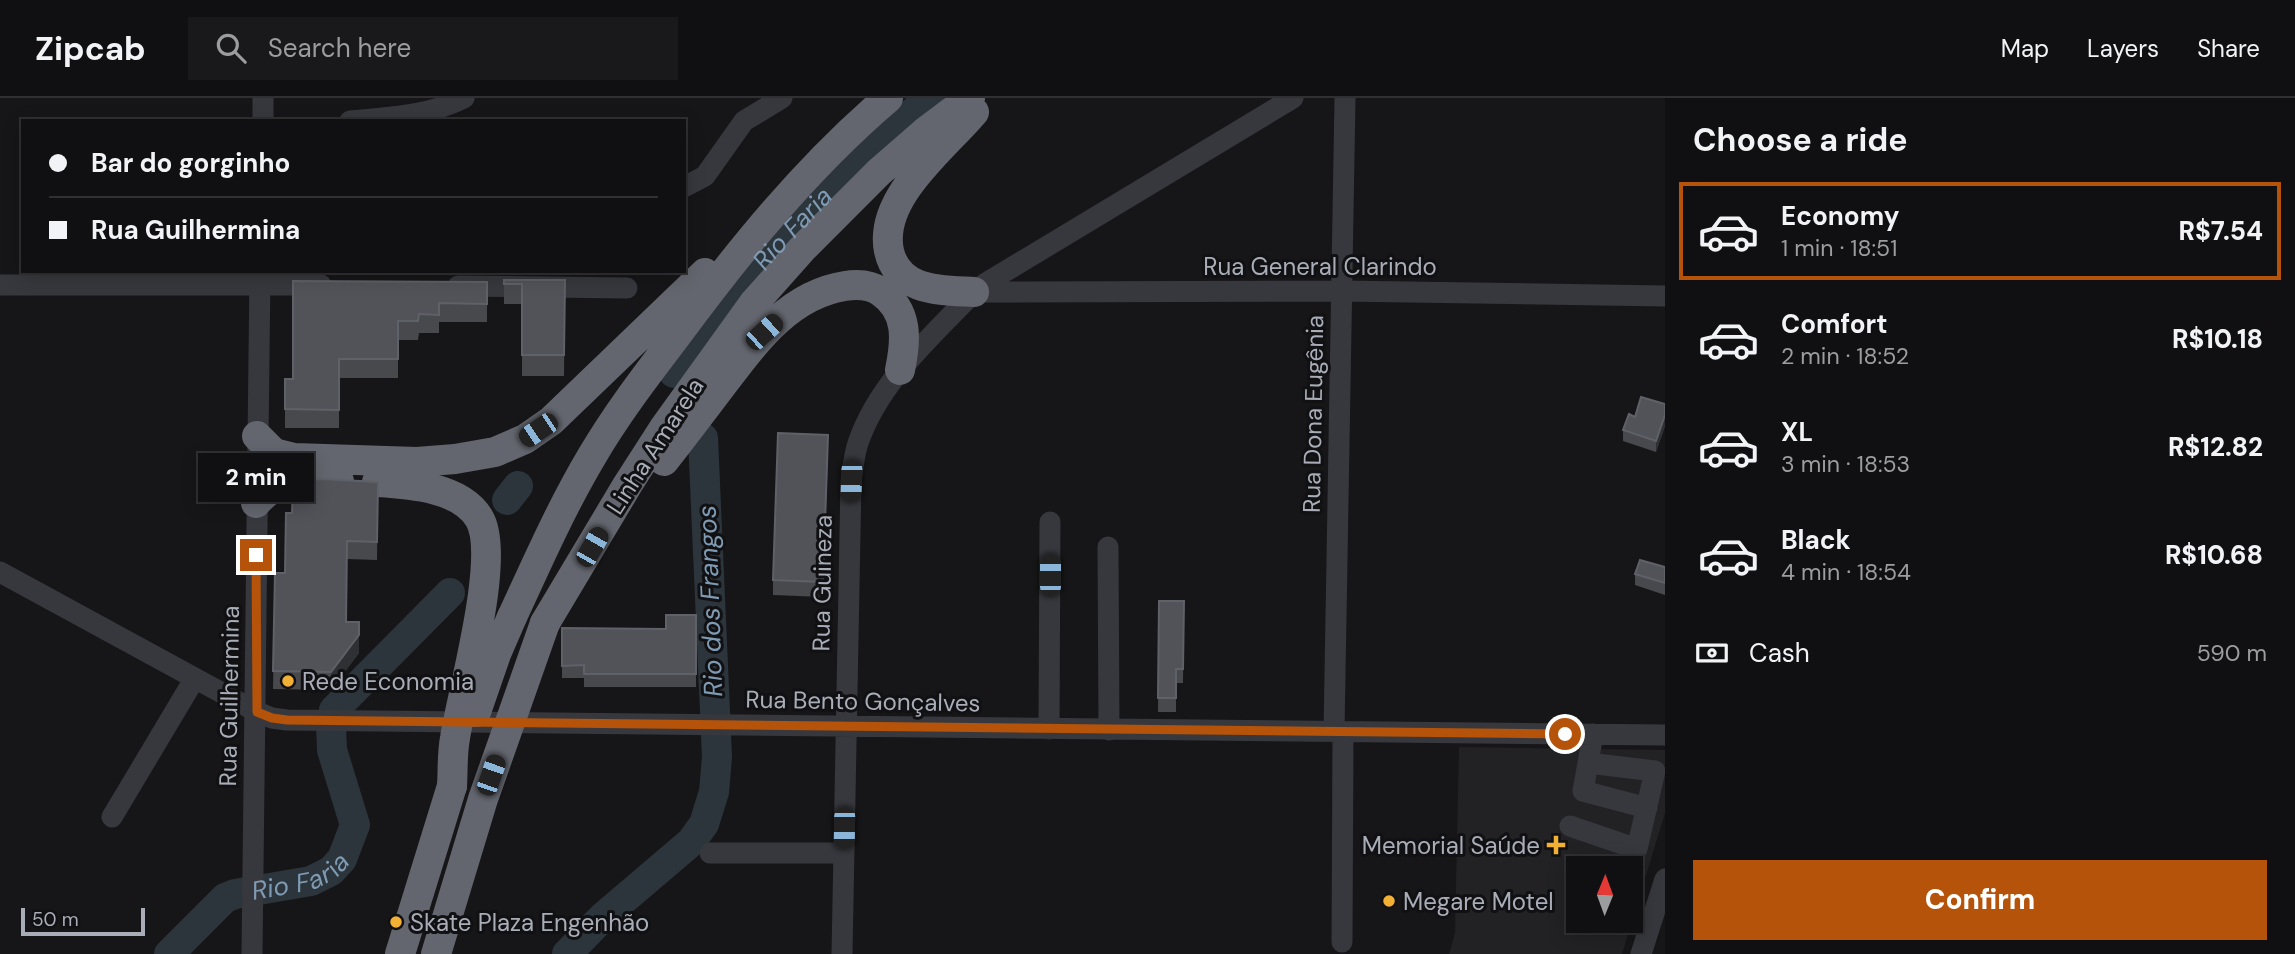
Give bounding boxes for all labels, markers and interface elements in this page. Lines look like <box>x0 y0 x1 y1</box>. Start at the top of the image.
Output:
search box <box>188 17 678 80</box>
text: Zipcab <box>35 27 146 70</box>
icon: search <box>212 29 250 67</box>
text: Search here <box>268 31 411 65</box>
text: Map <box>2001 33 2049 64</box>
text: Layers <box>2087 33 2159 64</box>
text: Share <box>2197 33 2260 64</box>
text: Choose a ride <box>1693 119 1908 161</box>
text: Bar do gorginho <box>91 146 290 180</box>
water label: Rio Faria <box>745 180 840 277</box>
text: Economy <box>1781 199 1899 233</box>
icon: car <box>1697 200 1760 263</box>
text: Rua Guilhermina <box>91 213 300 247</box>
text: R$7.54 <box>2178 214 2263 248</box>
text: 1 min · 18:51 <box>1781 233 1897 263</box>
street label: Rua General Clarindo <box>1203 251 1437 282</box>
text: Comfort <box>1781 307 1887 341</box>
icon: car <box>1697 308 1760 371</box>
car <box>742 310 787 354</box>
street label: Rua Dona Eugênia <box>1296 315 1330 513</box>
text: R$10.18 <box>2172 322 2263 356</box>
text: 2 min · 18:52 <box>1781 341 1909 371</box>
street label: Linha Amarela <box>599 372 711 520</box>
car <box>515 410 562 450</box>
text: XL <box>1781 415 1813 449</box>
icon: car <box>1697 416 1760 479</box>
text: R$12.82 <box>2168 430 2263 464</box>
text: 3 min · 18:53 <box>1781 449 1910 479</box>
callout: 2 min <box>198 454 314 503</box>
car <box>840 460 863 502</box>
text: 2 min <box>225 462 287 492</box>
water label: Rio dos Frangos <box>690 505 730 697</box>
street label: Rua Guineza <box>805 514 839 652</box>
text: Black <box>1781 523 1851 557</box>
car <box>573 524 612 570</box>
icon: car <box>1697 524 1760 587</box>
text: R$10.68 <box>2165 538 2263 572</box>
route end <box>240 539 272 571</box>
car <box>1040 554 1061 596</box>
text: 4 min · 18:54 <box>1781 557 1911 587</box>
street label: Rua Guilhermina <box>212 605 246 787</box>
icon: cash <box>1693 634 1731 672</box>
text: Cash <box>1749 636 1810 670</box>
text: 590 m <box>2197 638 2267 668</box>
place label: Rede Economia <box>302 666 474 697</box>
marker: Rede Economia <box>280 673 296 689</box>
street label: Rua Bento Gonçalves <box>745 683 981 719</box>
route start <box>1549 718 1581 750</box>
car <box>475 752 508 798</box>
car <box>834 807 855 849</box>
place label: Memorial Saúde <box>1362 830 1540 861</box>
marker: Memorial Saúde <box>1546 835 1566 855</box>
water label: Rio Faria <box>249 845 357 908</box>
north arrow <box>1566 856 1643 933</box>
map controls <box>1566 856 1643 933</box>
button: Confirm <box>1693 860 2267 940</box>
place label: Megare Motel <box>1403 886 1554 917</box>
marker: Megare Motel <box>1381 893 1397 909</box>
scale bar <box>21 905 145 937</box>
text: 50 m <box>32 907 79 932</box>
place label: Skate Plaza Engenhão <box>410 907 649 938</box>
marker: Skate Plaza Engenhão <box>388 914 404 930</box>

